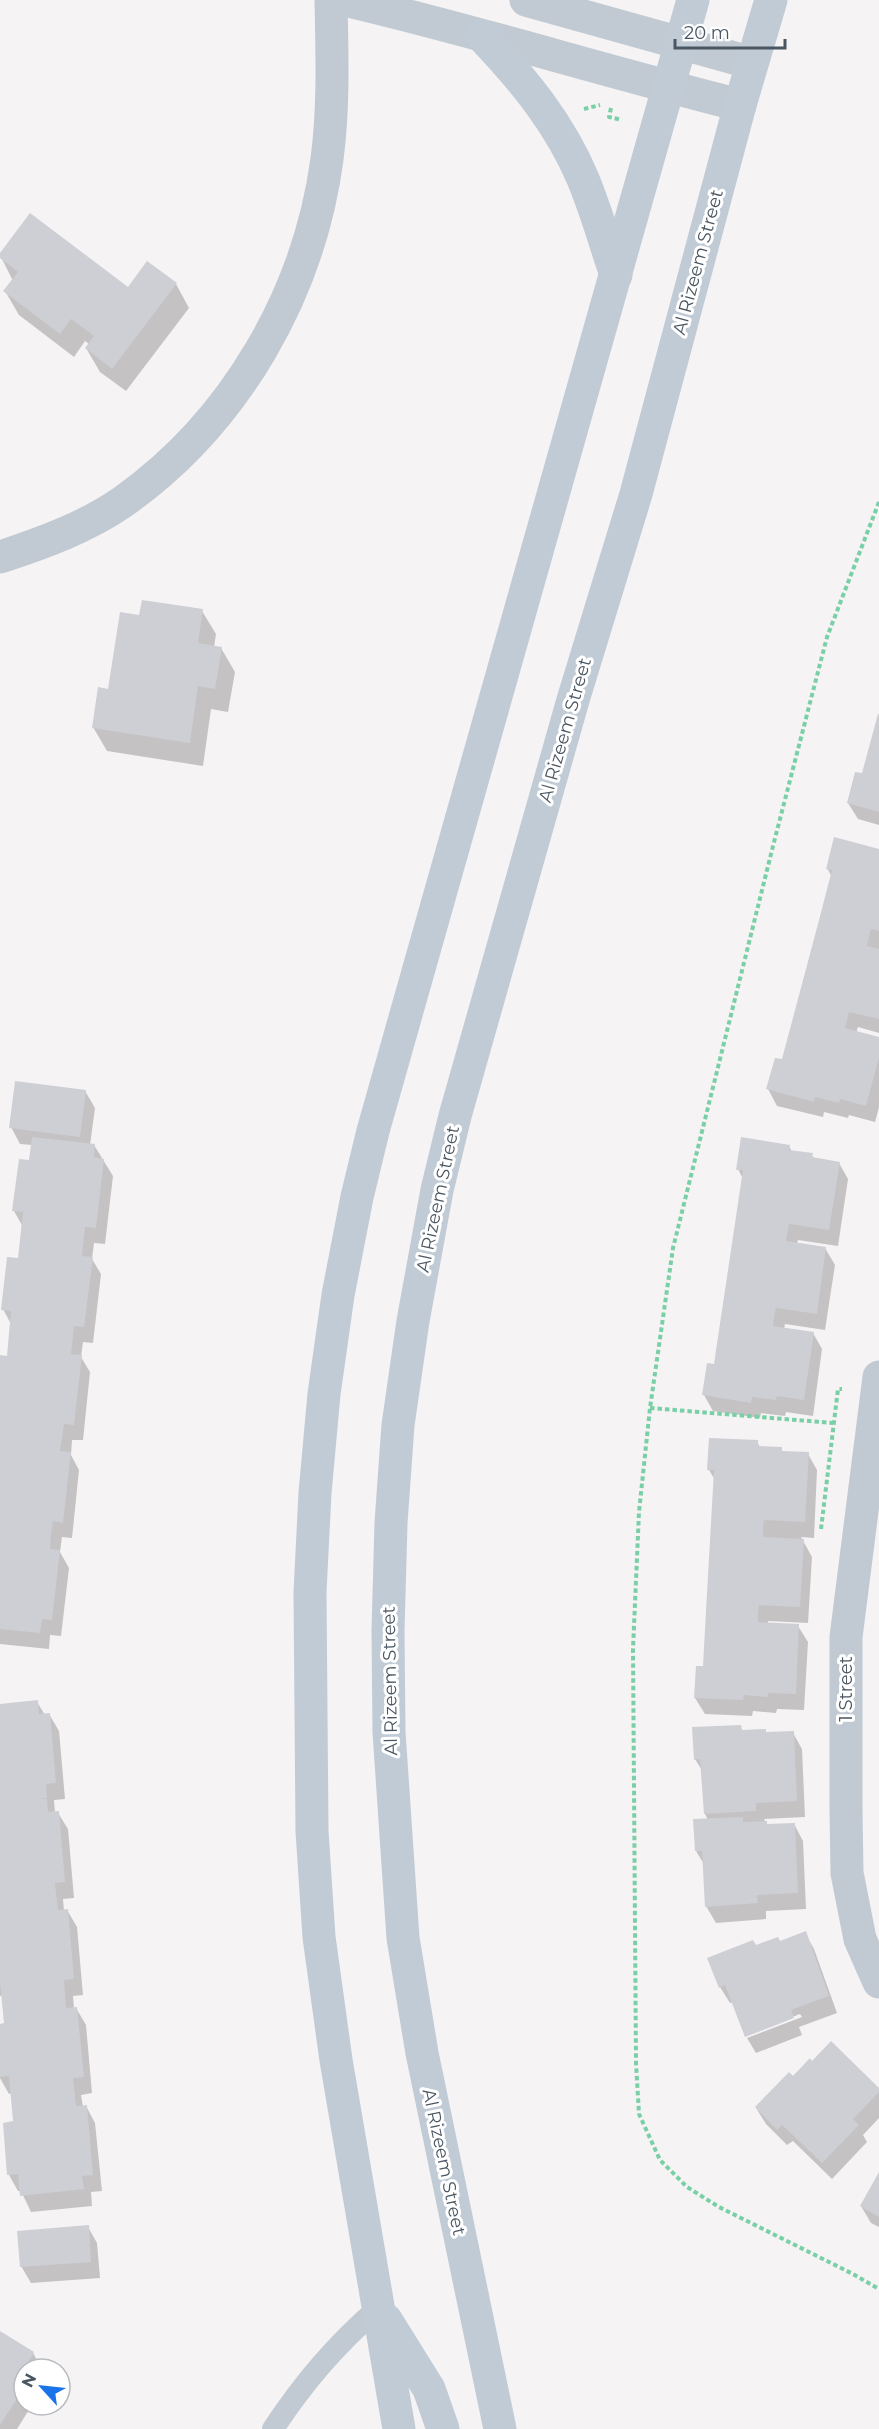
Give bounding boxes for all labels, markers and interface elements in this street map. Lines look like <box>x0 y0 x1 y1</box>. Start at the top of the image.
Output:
scale bar <box>675 12 784 50</box>
text: 20 m <box>684 22 730 44</box>
street label: Al Rizeem Street <box>668 187 728 337</box>
street label: Al Rizeem Street <box>534 655 596 805</box>
street label: Al Rizeem Street <box>412 1124 464 1274</box>
street label: Al Rizeem Street <box>378 1606 402 1756</box>
street label: 1 Street <box>835 1656 857 1722</box>
street label: Al Rizeem Street <box>418 2087 470 2237</box>
north arrow <box>12 2357 72 2417</box>
text: N <box>18 2370 40 2390</box>

